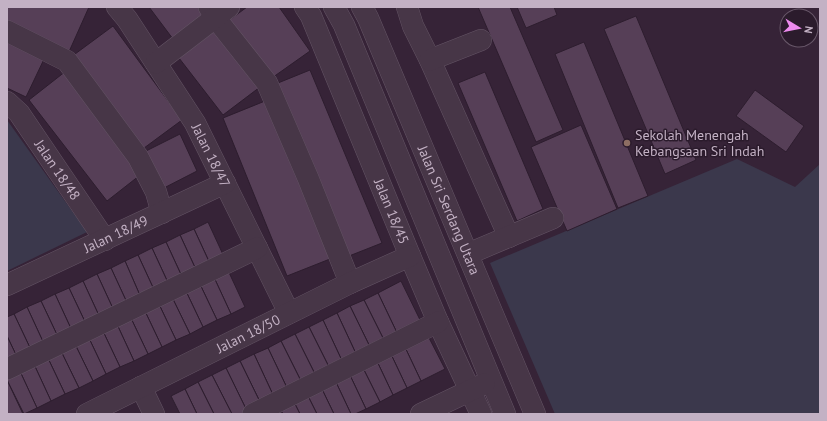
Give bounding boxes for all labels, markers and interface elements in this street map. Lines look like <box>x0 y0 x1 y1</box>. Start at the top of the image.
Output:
north arrow <box>779 8 819 48</box>
text: N <box>801 25 816 35</box>
street label: Jalan 18/47 <box>187 120 234 190</box>
place label: Sekolah Menengah Kebangsaan Sri Indah <box>635 126 764 160</box>
street label: Jalan 18/48 <box>30 135 84 204</box>
marker: Sekolah Menengah Kebangsaan Sri Indah <box>622 138 632 148</box>
street label: Jalan Sri Serdang Utara <box>413 142 484 277</box>
street label: Jalan 18/45 <box>370 175 413 247</box>
street label: Jalan 18/49 <box>80 211 151 257</box>
street label: Jalan 18/50 <box>212 310 283 358</box>

